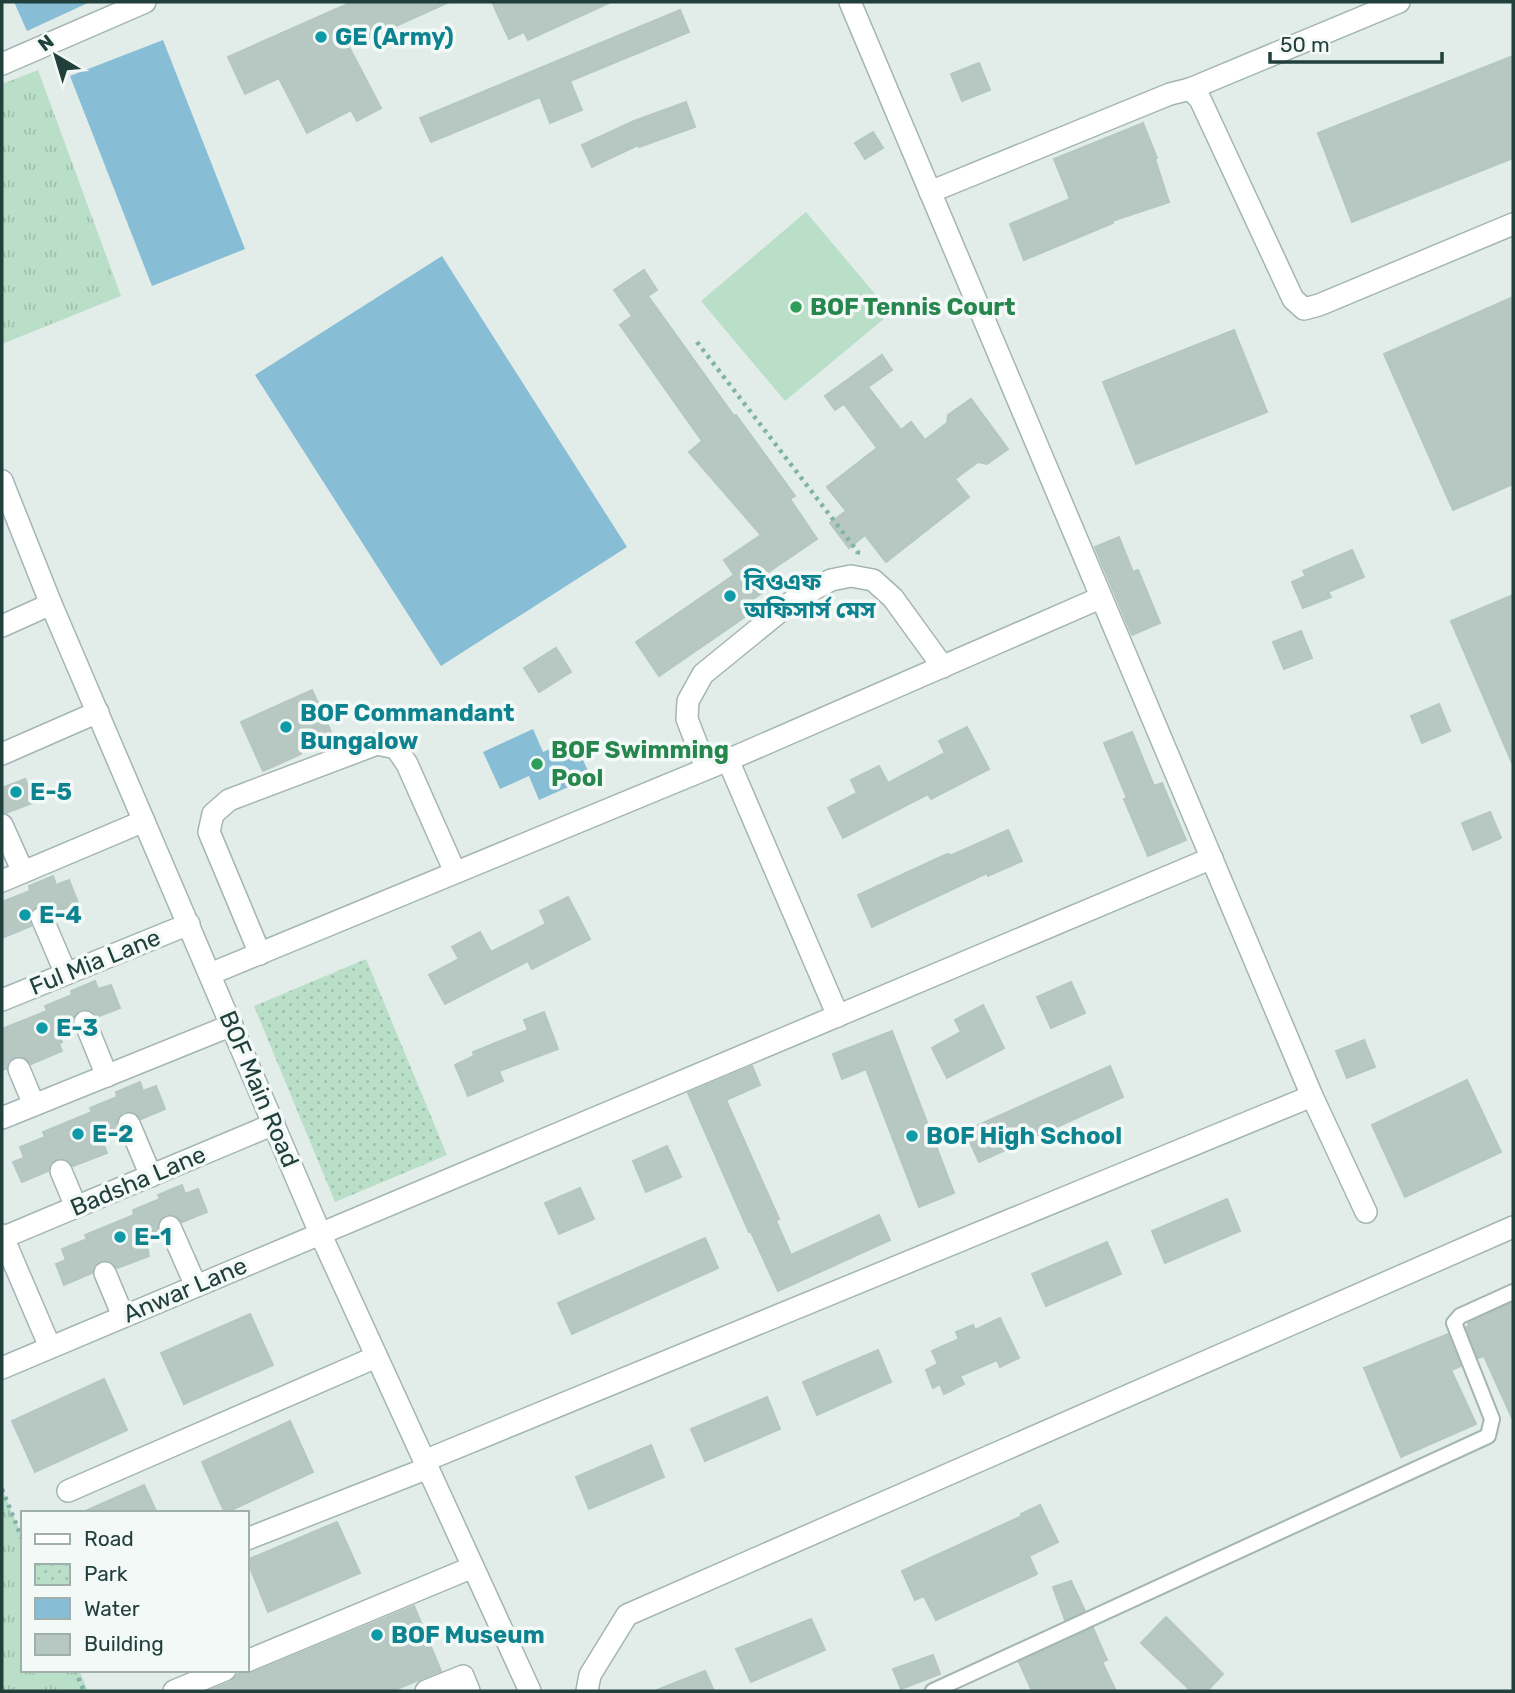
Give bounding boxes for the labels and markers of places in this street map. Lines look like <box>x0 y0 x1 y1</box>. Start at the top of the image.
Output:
place label: GE (Army) <box>335 23 454 51</box>
marker: GE (Army) <box>313 29 329 45</box>
place label: BOF Tennis Court <box>810 293 1015 321</box>
marker: BOF Tennis Court <box>788 299 804 315</box>
place label: বিওএফ অফিসার্স মেস <box>743 568 876 624</box>
marker: বিওএফ অফিসার্স মেস <box>722 588 738 604</box>
place label: BOF Commandant Bungalow <box>300 699 514 755</box>
marker: BOF Commandant Bungalow <box>278 719 294 735</box>
place label: BOF Swimming Pool <box>551 736 729 792</box>
marker: BOF Swimming Pool <box>529 756 545 772</box>
place label: E-5 <box>30 778 72 806</box>
marker: E-5 <box>8 784 24 800</box>
place label: E-4 <box>39 901 82 929</box>
marker: E-4 <box>17 907 33 923</box>
place label: E-3 <box>56 1014 98 1042</box>
marker: E-3 <box>34 1020 50 1036</box>
place label: E-2 <box>92 1120 134 1148</box>
place label: BOF High School <box>926 1122 1122 1150</box>
marker: E-2 <box>70 1126 86 1142</box>
marker: BOF High School <box>904 1128 920 1144</box>
place label: E-1 <box>134 1223 172 1251</box>
marker: E-1 <box>112 1229 128 1245</box>
place label: BOF Museum <box>391 1621 545 1649</box>
marker: BOF Museum <box>369 1627 385 1643</box>

